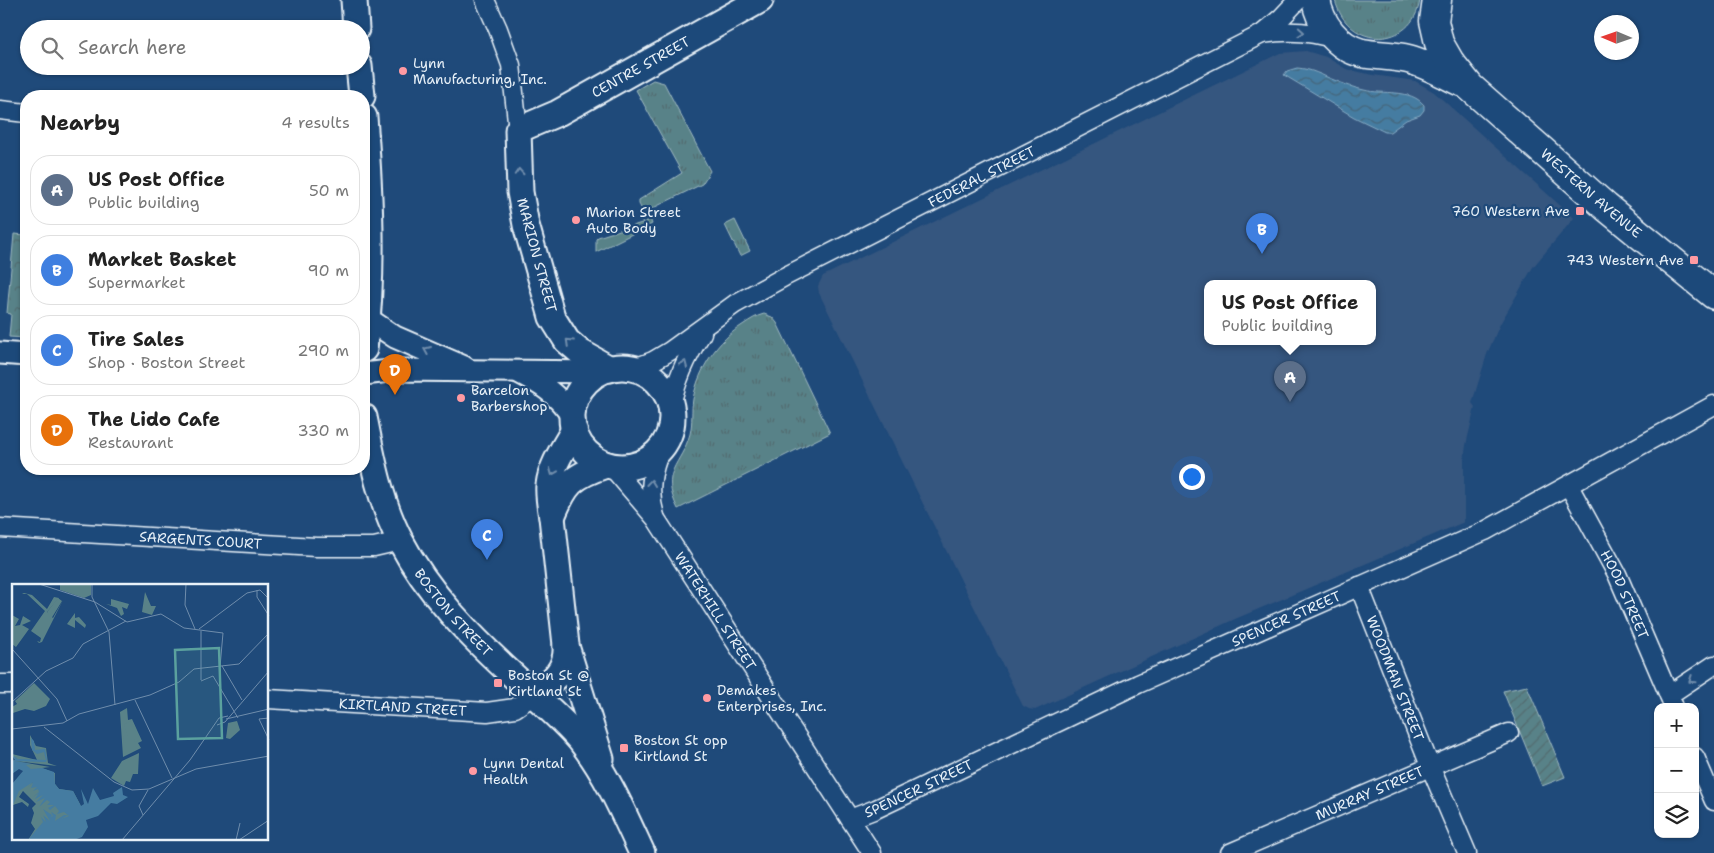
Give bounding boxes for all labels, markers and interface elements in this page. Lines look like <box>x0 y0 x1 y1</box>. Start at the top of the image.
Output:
north arrow <box>1594 15 1639 60</box>
search box <box>20 20 370 75</box>
one-way arrow <box>1297 27 1305 38</box>
street label: CENTRE STREET <box>588 32 693 102</box>
icon: search <box>38 34 66 62</box>
text: Search here <box>78 35 187 60</box>
place label: Lynn Manufacturing, Inc. <box>413 54 547 88</box>
marker: Lynn Manufacturing, Inc. <box>397 65 409 77</box>
text: Nearby <box>40 109 120 137</box>
text: 4 results <box>281 112 350 133</box>
street label: FEDERAL STREET <box>925 142 1039 211</box>
street label: WESTERN AVENUE <box>1537 145 1646 242</box>
text: US Post Office <box>88 167 225 192</box>
one-way arrow <box>513 168 524 176</box>
text: A <box>51 180 63 201</box>
text: 50 m <box>309 180 349 201</box>
text: Public building <box>88 192 200 213</box>
street label: MARION STREET <box>513 196 561 314</box>
place label: 760 Western Ave <box>1451 202 1570 220</box>
place label: Marion Street Auto Body <box>586 203 681 237</box>
marker: 760 Western Ave <box>1574 205 1586 217</box>
pin: B <box>1246 213 1278 254</box>
marker: Marion Street Auto Body <box>570 214 582 226</box>
text: Market Basket <box>88 247 236 272</box>
place label: 743 Western Ave <box>1566 251 1684 269</box>
marker: 743 Western Ave <box>1688 254 1700 266</box>
text: B <box>52 260 62 281</box>
text: 90 m <box>308 260 349 281</box>
text: Supermarket <box>88 272 185 293</box>
popup <box>1204 280 1376 345</box>
text: US Post Office <box>1221 290 1359 315</box>
text: Public building <box>1221 315 1333 336</box>
text: Tire Sales <box>88 327 184 352</box>
one-way arrow <box>566 339 575 348</box>
text: C <box>52 340 62 361</box>
text: 290 m <box>297 340 349 361</box>
one-way arrow <box>423 346 432 357</box>
text: Shop · Boston Street <box>88 352 246 373</box>
pin: D <box>379 354 411 395</box>
one-way arrow <box>678 360 689 369</box>
pin: A <box>1274 361 1306 402</box>
place label: Barcelon Barbershop <box>471 381 547 415</box>
marker: Barcelon Barbershop <box>455 392 467 404</box>
text: The Lido Cafe <box>88 407 220 432</box>
text: D <box>51 420 63 441</box>
text: 330 m <box>297 420 349 441</box>
text: Restaurant <box>88 432 174 453</box>
your location <box>1179 464 1205 490</box>
one-way arrow <box>549 467 559 475</box>
one-way arrow <box>645 479 656 487</box>
pin: C <box>471 519 503 560</box>
street label: SARGENTS COURT <box>139 527 263 553</box>
street label: HOOD STREET <box>1597 547 1653 642</box>
street label: WATERHILL STREET <box>671 548 760 674</box>
street label: BOSTON STREET <box>410 565 497 660</box>
inset map <box>12 584 269 840</box>
street label: SPENCER STREET <box>1229 587 1344 651</box>
street label: WOODMAN STREET <box>1363 613 1428 744</box>
place label: Boston St @ Kirtland St <box>508 666 589 700</box>
one-way arrow <box>1688 674 1697 683</box>
marker: Boston St @ Kirtland St <box>492 677 504 689</box>
place label: Demakes Enterprises, Inc. <box>717 681 827 715</box>
marker: Demakes Enterprises, Inc. <box>701 692 713 704</box>
street label: KIRTLAND STREET <box>338 694 468 720</box>
map controls <box>1654 703 1699 838</box>
button: + <box>1654 703 1699 748</box>
place label: Boston St opp Kirtland St <box>634 731 728 765</box>
marker: Boston St opp Kirtland St <box>618 742 630 754</box>
button: − <box>1654 748 1699 793</box>
place label: Lynn Dental Health <box>483 754 565 788</box>
street label: SPENCER STREET <box>862 755 976 822</box>
street label: MURRAY STREET <box>1313 762 1427 824</box>
marker: Lynn Dental Health <box>467 765 479 777</box>
button: layers <box>1654 793 1699 838</box>

